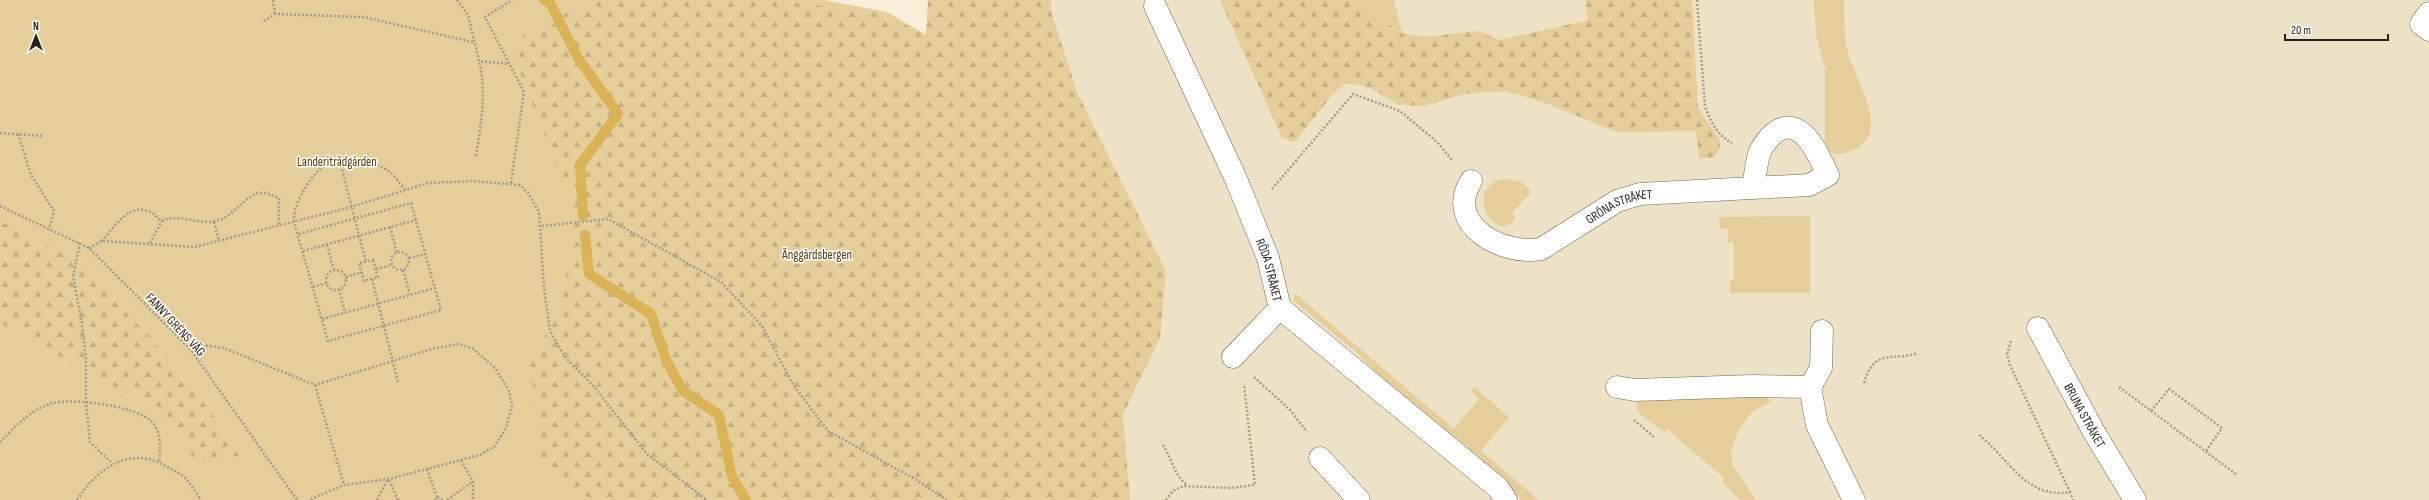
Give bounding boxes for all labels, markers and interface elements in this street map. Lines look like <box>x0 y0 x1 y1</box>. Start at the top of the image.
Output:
north arrow <box>16 16 56 56</box>
scale bar <box>2285 16 2388 42</box>
text: N <box>33 20 39 33</box>
text: 20 m <box>2291 23 2311 38</box>
park label: Landeriträdgården <box>297 154 377 170</box>
street label: GRÖNA STRÅKET <box>1583 186 1652 228</box>
street label: RÖDA STRÅKET <box>1252 236 1285 303</box>
park label: Änggårdsbergen <box>781 247 852 263</box>
street label: FANNY GRÉNS VÄG <box>142 290 209 360</box>
street label: BRUNA STRÅKET <box>2060 381 2109 451</box>

